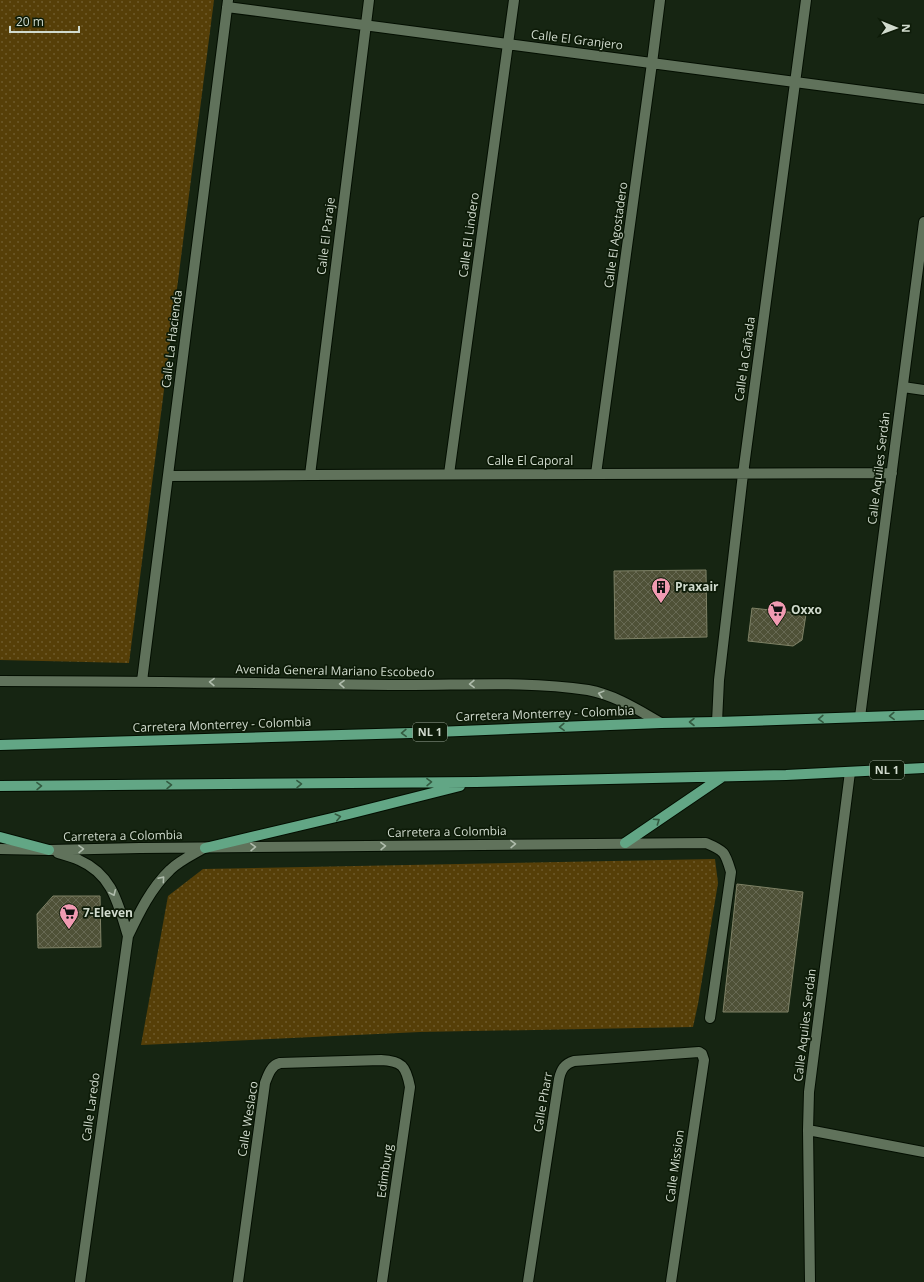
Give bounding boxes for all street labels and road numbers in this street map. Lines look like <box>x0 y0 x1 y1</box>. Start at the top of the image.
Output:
street label: Calle El Granjero <box>530 25 624 54</box>
street label: Calle El Agostadero <box>600 181 631 289</box>
street label: Calle El Lindero <box>454 191 483 279</box>
street label: Calle El Paraje <box>312 196 339 276</box>
street label: Calle La Hacienda <box>157 289 186 389</box>
street label: Calle la Cañada <box>730 316 759 402</box>
street label: Calle Aquiles Serdán <box>863 410 894 525</box>
street label: Calle El Caporal <box>487 452 573 469</box>
street label: Avenida General Mariano Escobedo <box>235 660 435 681</box>
street label: Carretera Monterrey - Colombia <box>455 702 635 725</box>
street label: Carretera Monterrey - Colombia <box>132 713 312 736</box>
road number: NL 1 <box>413 723 447 741</box>
road number: NL 1 <box>870 761 904 779</box>
street label: Carretera a Colombia <box>387 822 507 841</box>
street label: Carretera a Colombia <box>63 826 183 845</box>
street label: Calle Aquiles Serdán <box>789 967 820 1082</box>
street label: Calle Pharr <box>529 1070 556 1134</box>
street label: Calle Laredo <box>77 1071 104 1142</box>
street label: Calle Weslaco <box>233 1080 262 1158</box>
street label: Calle Mission <box>661 1129 688 1203</box>
street label: Edimburg <box>372 1142 397 1199</box>

